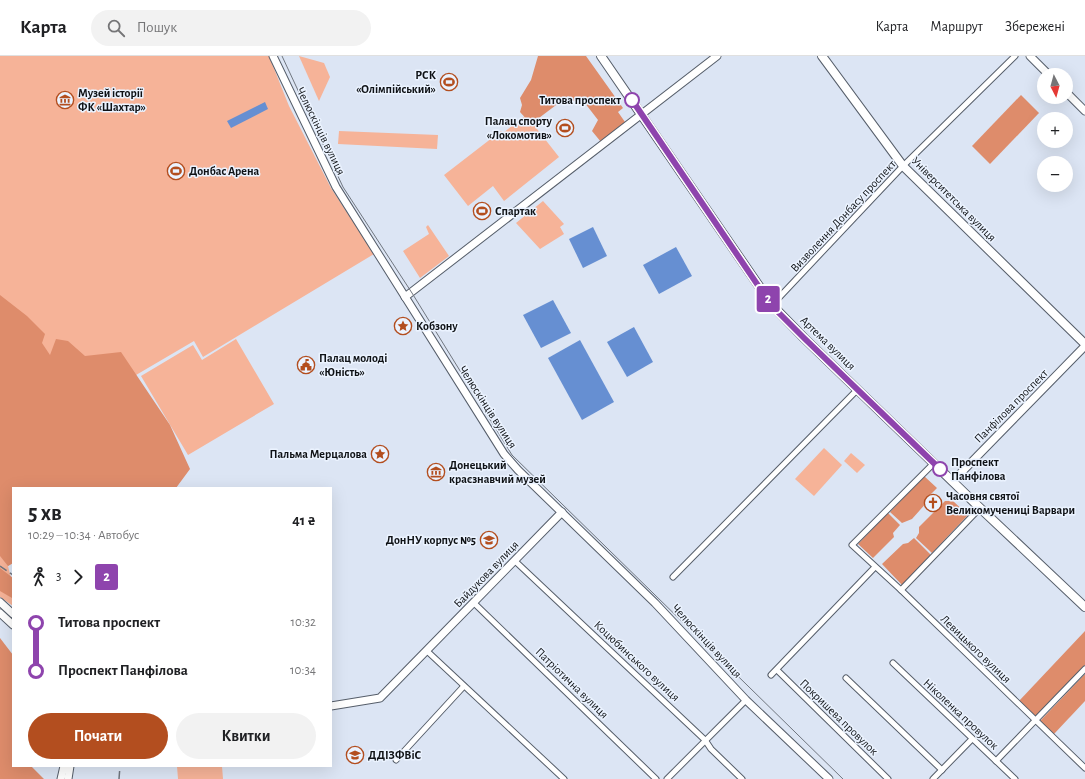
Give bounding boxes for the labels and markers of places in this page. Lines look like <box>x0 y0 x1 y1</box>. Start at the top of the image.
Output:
place label: РСК «Олімпійський» <box>356 69 437 95</box>
sports icon: РСК «Олімпійський» <box>439 72 459 92</box>
place label: Музей історії ФК «Шахтар» <box>78 87 146 113</box>
museum icon: Музей історії ФК «Шахтар» <box>55 90 75 110</box>
marker: Титова проспект <box>624 92 640 108</box>
place label: Титова проспект <box>539 94 621 106</box>
place label: Палац спорту «Локомотив» <box>485 115 553 141</box>
sports icon: Палац спорту «Локомотив» <box>555 118 575 138</box>
sports icon: Донбас Арена <box>166 161 186 181</box>
place label: Донбас Арена <box>189 165 260 177</box>
sports icon: Спартак <box>472 201 492 221</box>
place label: Спартак <box>495 205 536 217</box>
place icon: Кобзону <box>393 316 413 336</box>
place label: Кобзону <box>416 320 458 333</box>
place label: Палац молоді «Юність» <box>319 352 387 378</box>
public building icon: Палац молоді «Юність» <box>296 355 316 375</box>
place icon: Пальма Мерцалова <box>370 444 390 464</box>
place label: Пальма Мерцалова <box>270 448 367 460</box>
place label: Проспект Панфілова <box>951 456 1006 482</box>
place label: Донецький краєзнавчий музей <box>449 459 546 486</box>
marker: Проспект Панфілова <box>932 461 948 477</box>
museum icon: Донецький краєзнавчий музей <box>426 462 446 482</box>
place label: Часовня святої Великомучениці Варвари <box>946 490 1075 517</box>
church icon: Часовня святої Великомучениці Варвари <box>923 493 943 513</box>
school or university icon: ДонНУ корпус №5 <box>479 530 499 550</box>
place label: ДонНУ корпус №5 <box>386 534 476 547</box>
school or university icon: ДДІЗФВіС <box>345 745 365 765</box>
place label: ДДІЗФВіС <box>368 749 421 761</box>

